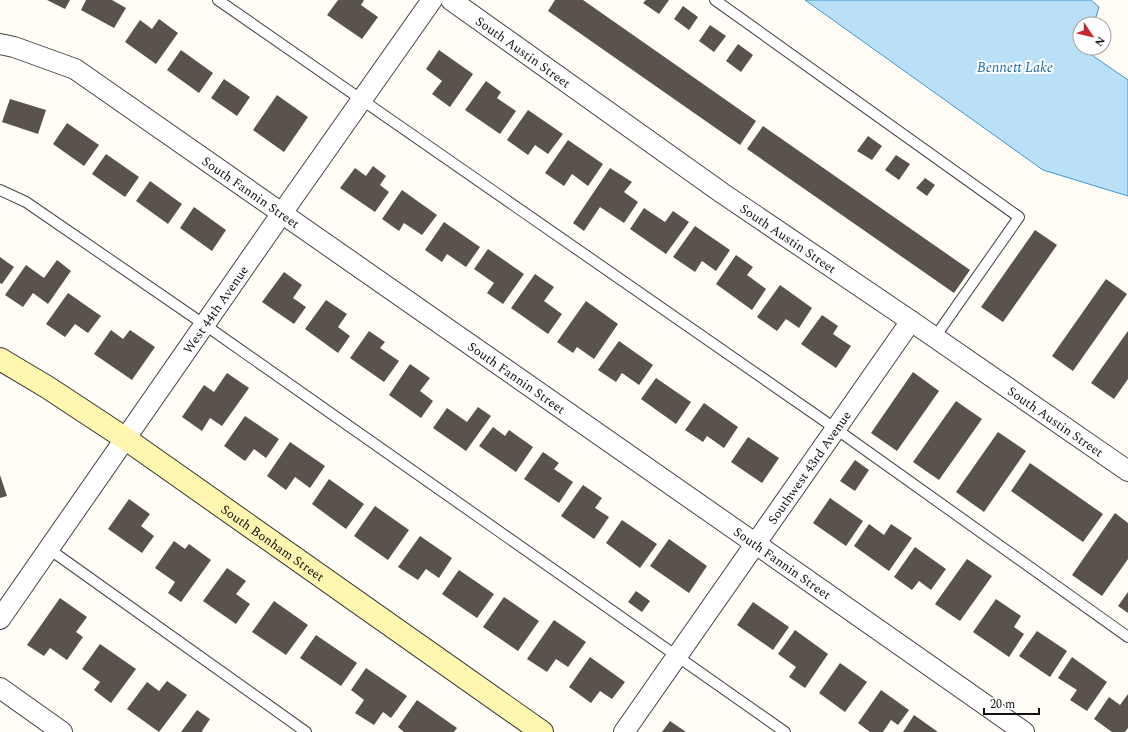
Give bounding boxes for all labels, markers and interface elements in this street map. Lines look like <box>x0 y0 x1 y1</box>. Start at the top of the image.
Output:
street label: South Austin Street <box>471 12 575 94</box>
north arrow <box>1072 16 1112 56</box>
text: N <box>1090 33 1109 50</box>
water label: Bennett Lake <box>977 57 1053 78</box>
street label: South Fannin Street <box>198 152 304 234</box>
street label: South Austin Street <box>736 199 841 279</box>
street label: West 44th Avenue <box>178 262 254 358</box>
street label: South Fannin Street <box>463 337 570 419</box>
street label: South Austin Street <box>1003 382 1108 462</box>
street label: Southwest 43rd Avenue <box>763 407 856 529</box>
street label: South Bonham Street <box>216 500 329 587</box>
street label: South Fannin Street <box>729 522 835 605</box>
scale bar <box>984 690 1039 716</box>
text: 20 m <box>990 695 1015 714</box>

